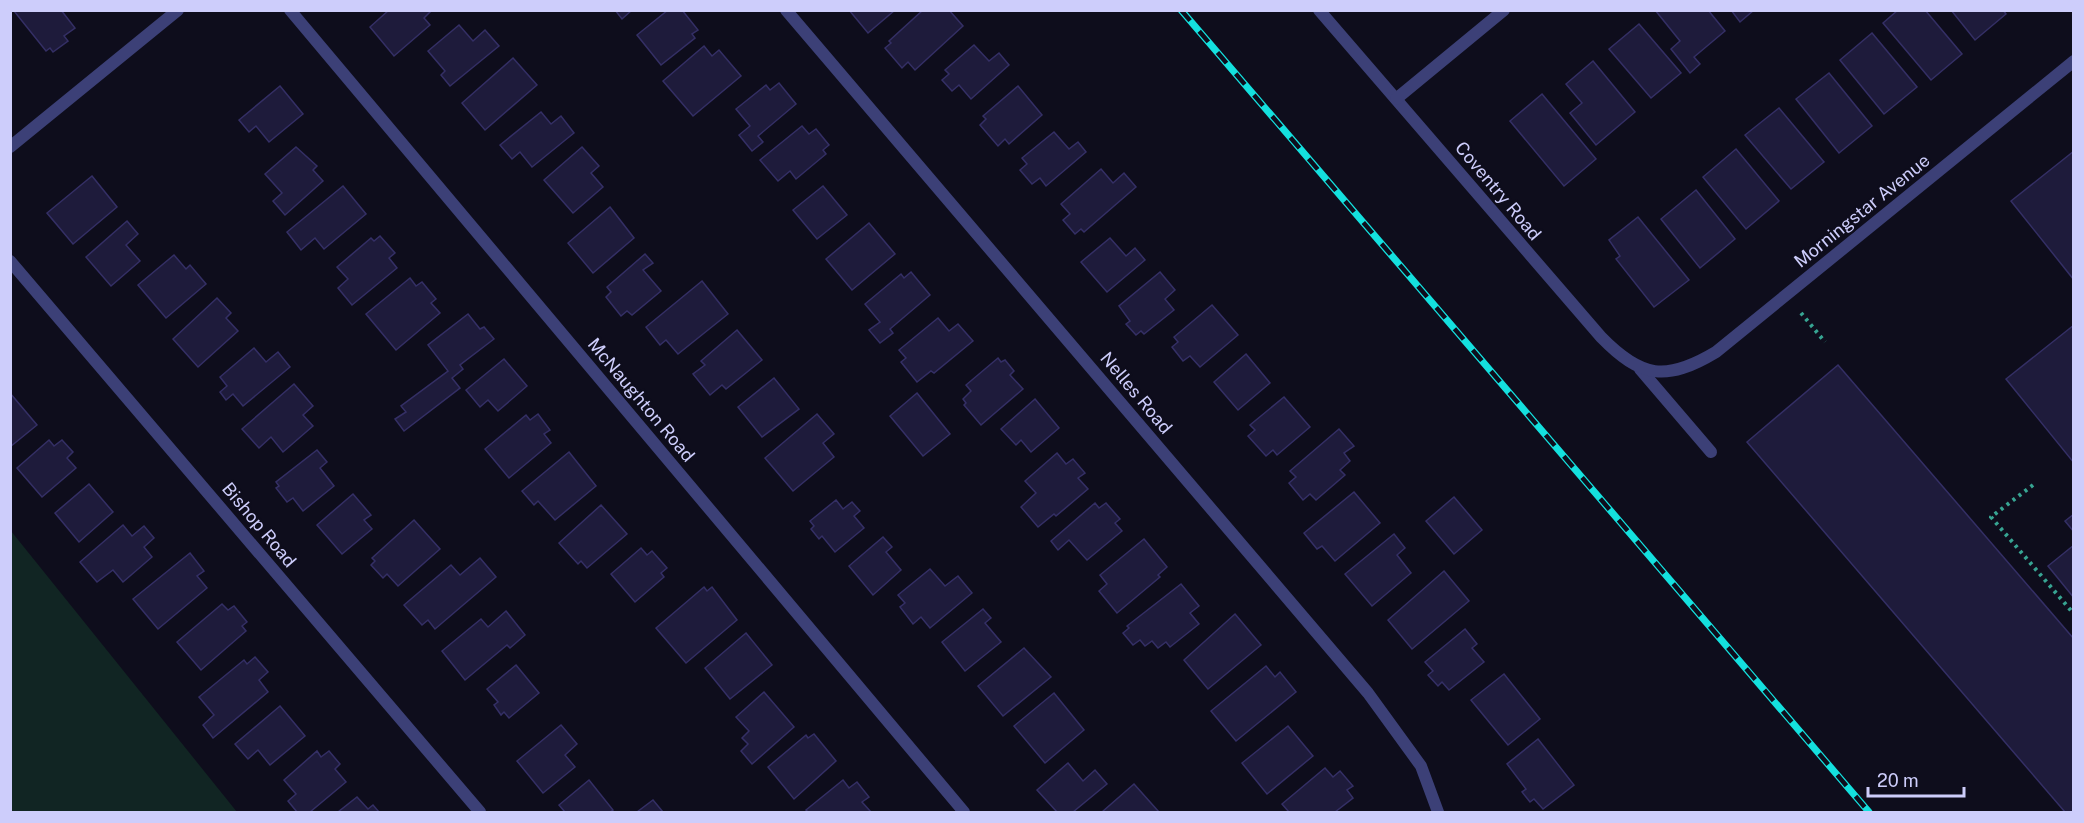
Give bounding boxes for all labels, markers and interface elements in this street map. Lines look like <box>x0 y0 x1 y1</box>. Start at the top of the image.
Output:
street label: Coventry Road <box>1451 137 1546 244</box>
street label: Morningstar Avenue <box>1790 149 1934 272</box>
street label: McNaughton Road <box>584 334 699 466</box>
street label: Nelles Road <box>1096 348 1177 438</box>
street label: Bishop Road <box>218 478 301 571</box>
scale bar <box>1868 760 1964 798</box>
text: 20 m <box>1877 770 1919 791</box>

